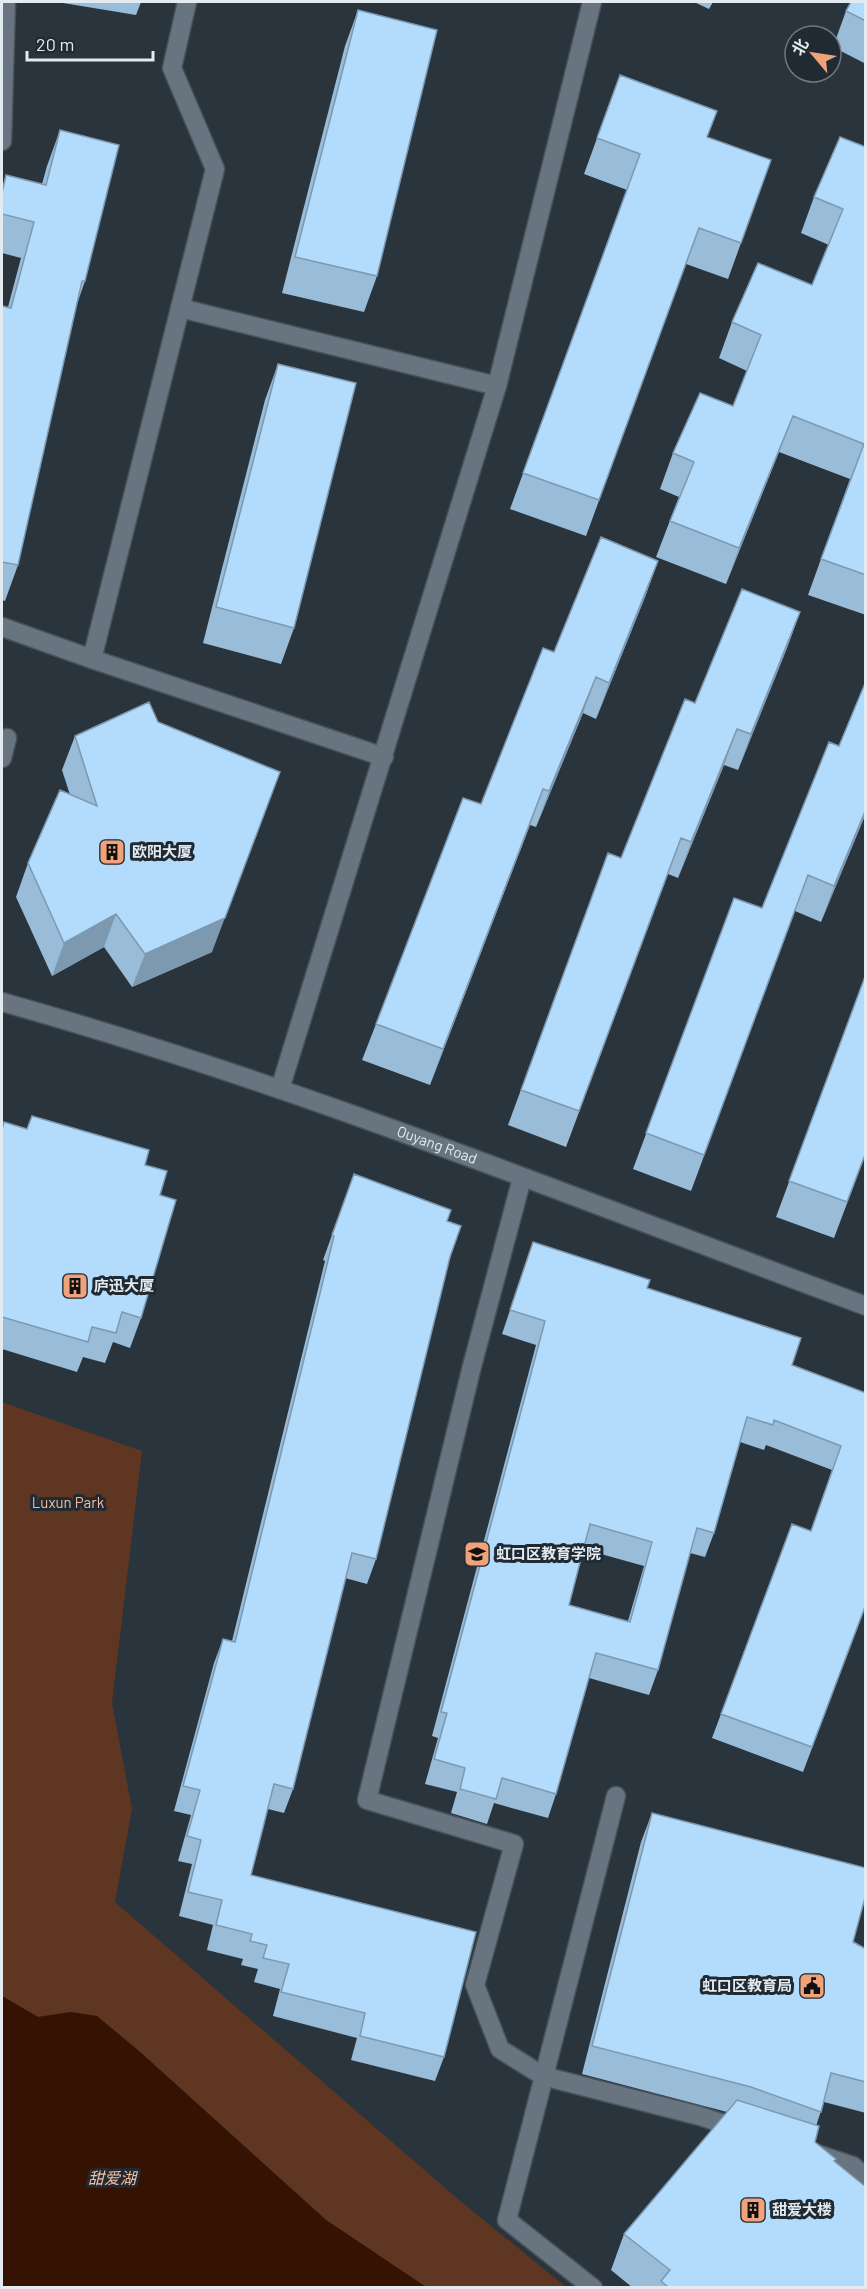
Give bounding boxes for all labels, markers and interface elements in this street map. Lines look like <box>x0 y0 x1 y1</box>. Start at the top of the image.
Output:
scale bar <box>27 24 153 62</box>
north arrow <box>783 24 843 84</box>
text: 20 m <box>36 33 74 55</box>
text: 北 <box>787 35 812 58</box>
building icon: 欧阳大厦 <box>97 837 127 867</box>
place label: 欧阳大厦 <box>132 842 192 860</box>
street label: Ouyang Road <box>395 1121 480 1167</box>
building icon: 庐迅大厦 <box>60 1271 90 1301</box>
place label: 庐迅大厦 <box>94 1276 154 1294</box>
park label: Luxun Park <box>32 1493 105 1511</box>
school or university icon: 虹口区教育学院 <box>462 1539 492 1569</box>
place label: 虹口区教育学院 <box>496 1544 601 1562</box>
public building icon: 虹口区教育局 <box>797 1971 827 2001</box>
place label: 虹口区教育局 <box>702 1976 792 1994</box>
water label: 甜爱湖 <box>88 2168 139 2187</box>
building icon: 甜爱大楼 <box>738 2195 768 2225</box>
place label: 甜爱大楼 <box>772 2200 832 2218</box>

